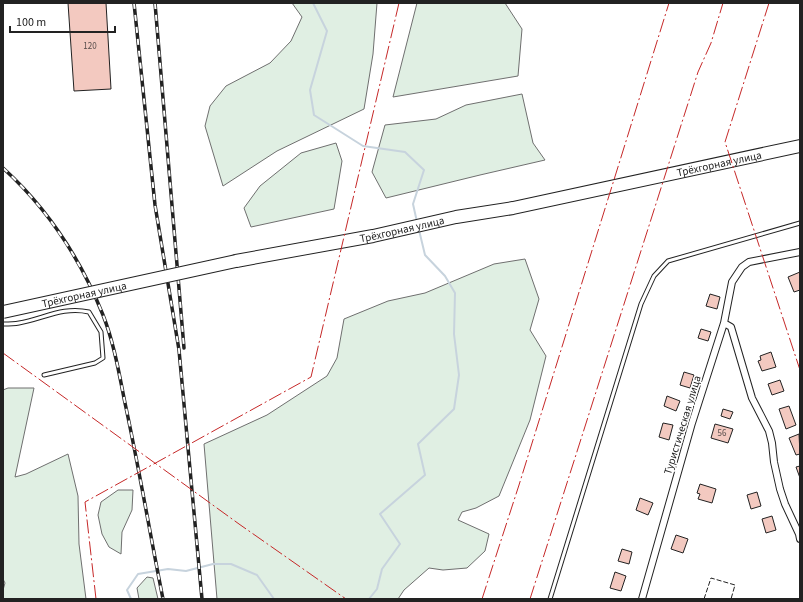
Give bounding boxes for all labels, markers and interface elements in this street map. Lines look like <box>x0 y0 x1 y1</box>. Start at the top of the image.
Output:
scale bar <box>10 8 115 34</box>
text: 100 m <box>16 14 46 31</box>
house number: 120 <box>83 40 97 53</box>
street label: Трёхгорная улица <box>675 148 763 180</box>
street label: Трёхгорная улица <box>359 213 446 246</box>
street label: Трёхгорная улица <box>40 278 128 311</box>
street label: Туристическая улица <box>660 374 705 477</box>
house number: 56 <box>718 427 727 440</box>

